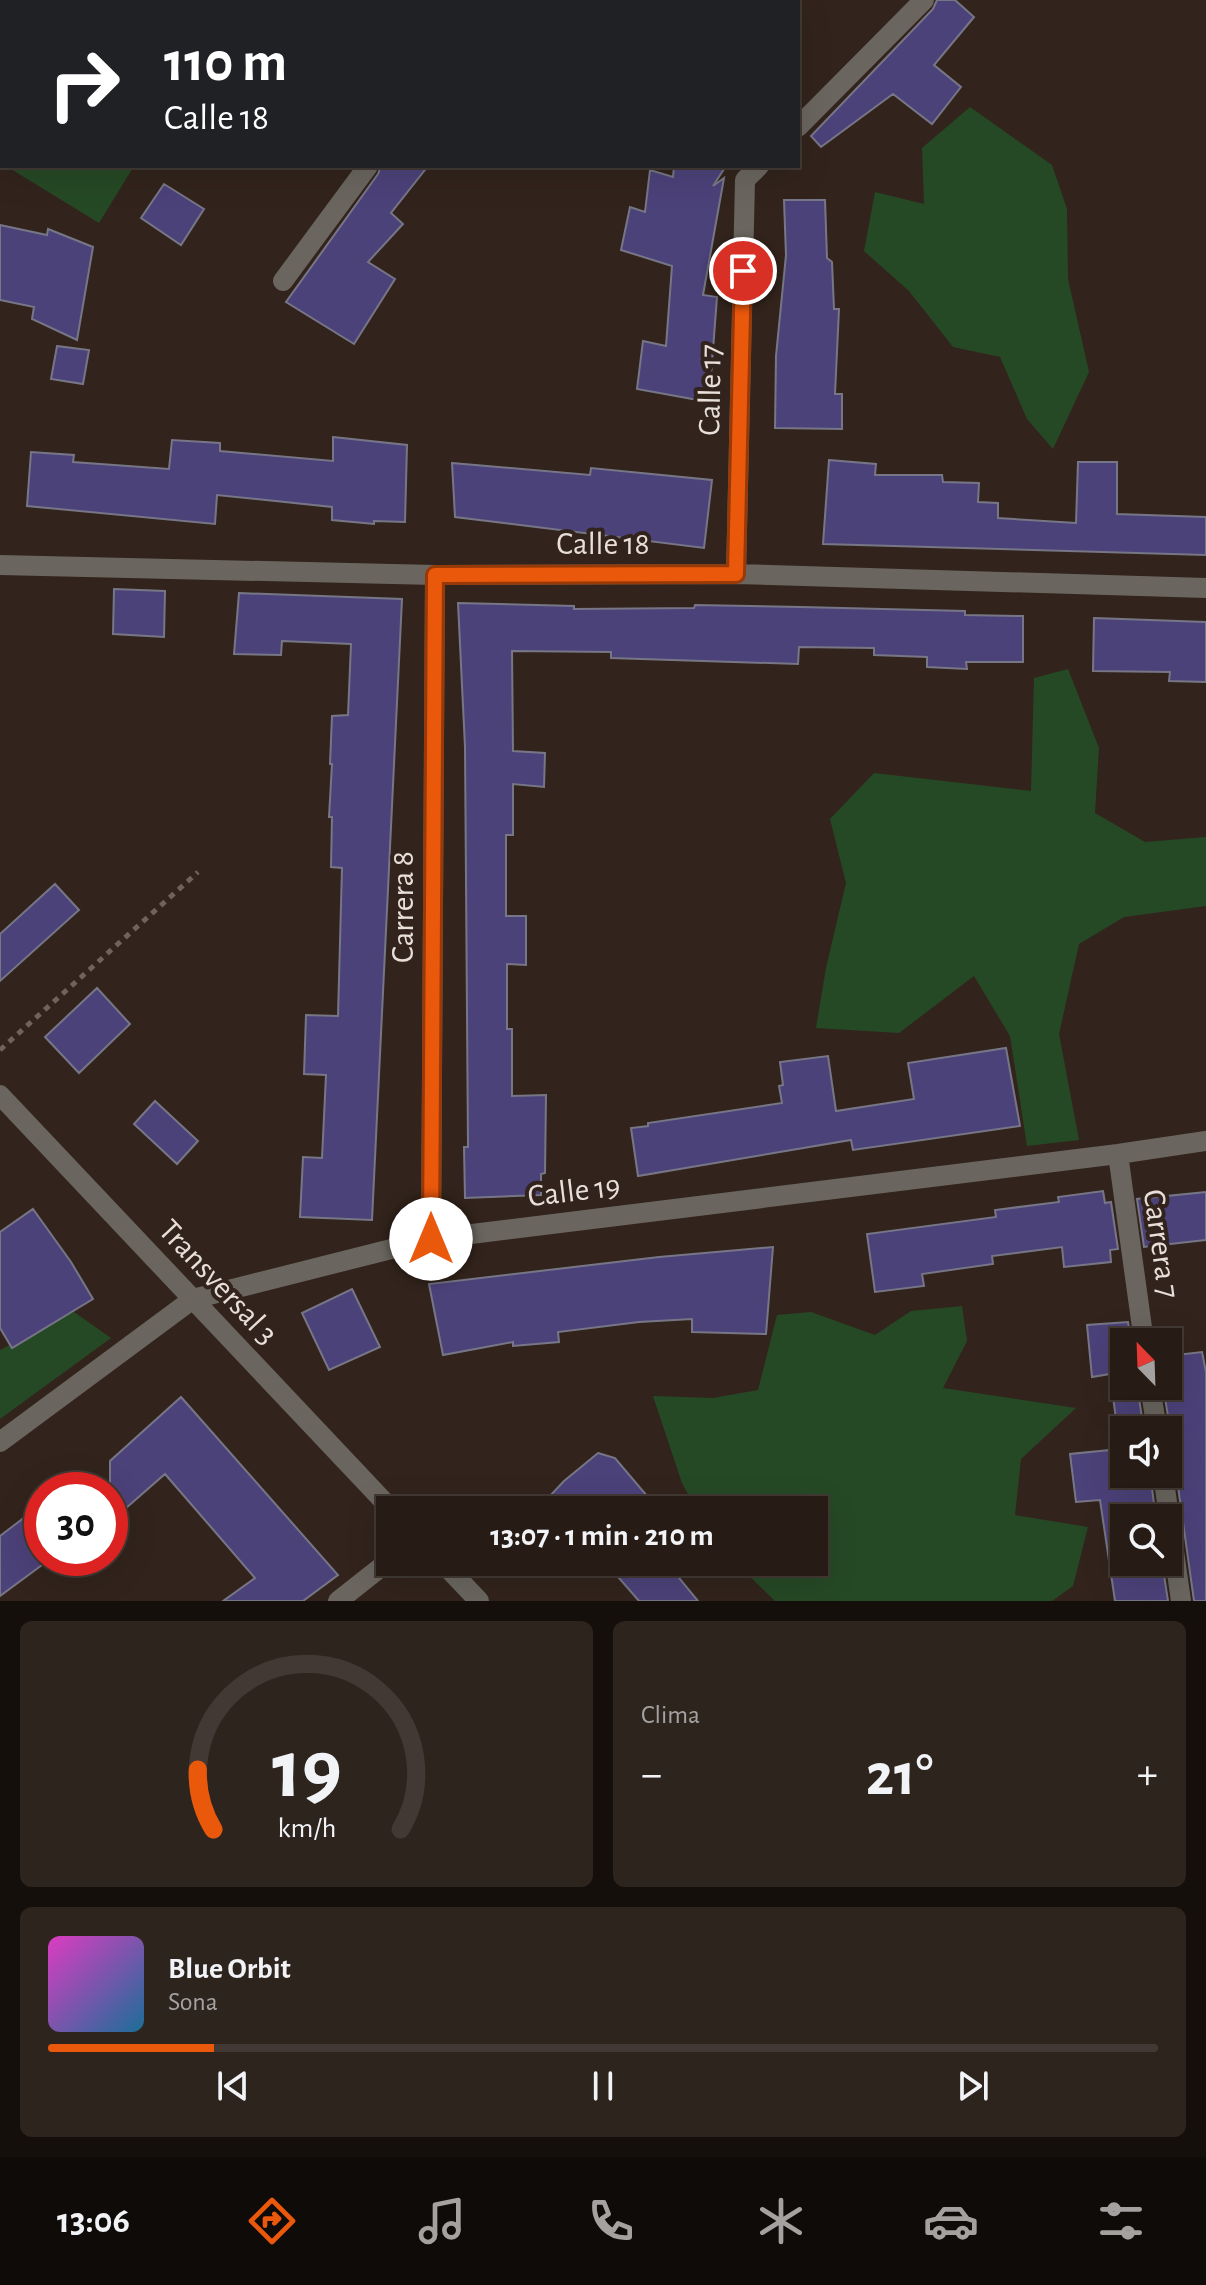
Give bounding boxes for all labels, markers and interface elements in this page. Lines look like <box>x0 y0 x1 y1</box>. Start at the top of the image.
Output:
icon: right <box>32 32 136 136</box>
text: 110 m <box>164 35 287 91</box>
text: Calle 18 <box>164 100 269 136</box>
pin <box>709 237 777 305</box>
icon: arrive <box>721 249 765 293</box>
street label: Calle 17 <box>693 344 727 436</box>
street label: Calle 18 <box>556 528 650 560</box>
street label: Carrera 8 <box>387 851 419 963</box>
street label: Calle 19 <box>526 1169 622 1213</box>
street label: Carrera 7 <box>1138 1187 1184 1301</box>
position arrow <box>389 1197 473 1281</box>
street label: Transversal 3 <box>153 1213 283 1351</box>
north arrow <box>1110 1328 1182 1400</box>
map controls <box>1110 1328 1182 1576</box>
button: sound <box>1110 1416 1182 1488</box>
speed limit sign: 30 <box>24 1472 128 1576</box>
button: search <box>1110 1504 1182 1576</box>
text: 13:07 · 1 min · 210 m <box>490 1521 714 1551</box>
text: Clima <box>641 1702 700 1728</box>
text: 19 <box>271 1729 342 1813</box>
text: 21° <box>866 1746 933 1806</box>
text: − <box>641 1753 662 1797</box>
text: + <box>1137 1753 1158 1797</box>
text: km/h <box>277 1814 336 1843</box>
text: Blue Orbit <box>168 1954 291 1984</box>
text: Sona <box>168 1989 218 2015</box>
icon: previous <box>211 2064 255 2108</box>
icon: pause <box>581 2064 625 2108</box>
icon: next <box>951 2064 995 2108</box>
icon: directions <box>244 2193 300 2249</box>
icon: music <box>414 2193 470 2249</box>
icon: phone <box>583 2193 639 2249</box>
icon: climate <box>753 2193 809 2249</box>
icon: car <box>923 2193 979 2249</box>
icon: filters <box>1093 2193 1149 2249</box>
text: 13:06 <box>57 2203 130 2239</box>

